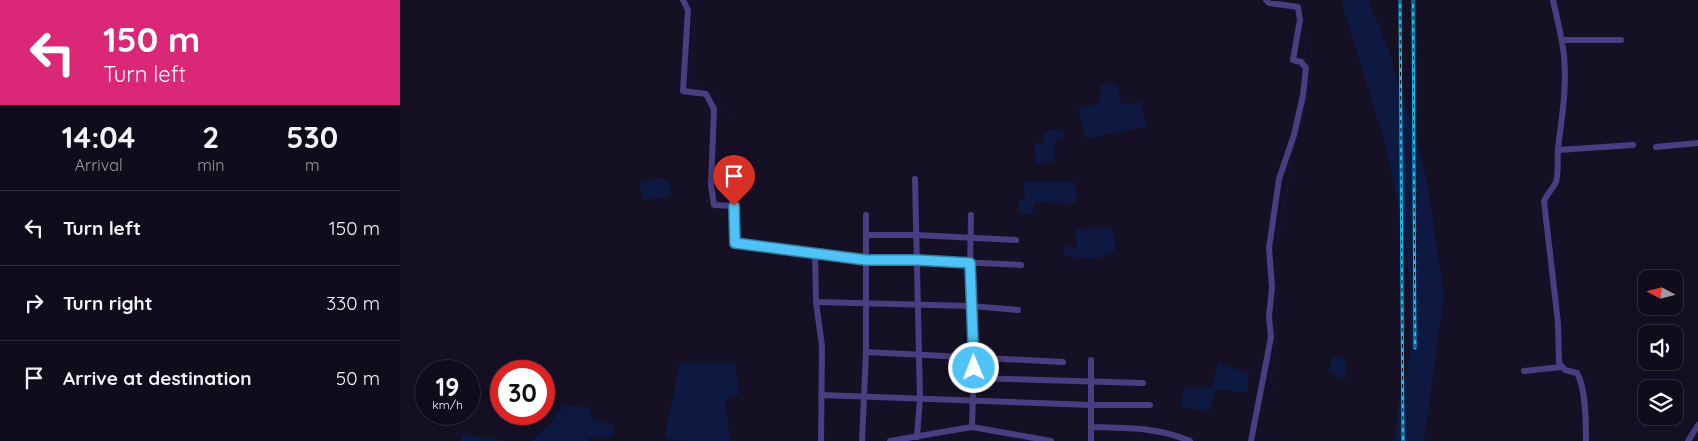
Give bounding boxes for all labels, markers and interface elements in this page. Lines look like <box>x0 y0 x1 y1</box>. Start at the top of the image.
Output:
text: 150 m <box>103 17 200 61</box>
icon: left <box>20 20 85 85</box>
text: Turn left <box>103 60 186 88</box>
text: 14:04 <box>62 118 135 156</box>
text: 2 <box>202 118 219 156</box>
text: 530 <box>286 118 338 156</box>
text: Arrival <box>75 155 123 175</box>
text: min <box>197 155 224 175</box>
text: m <box>305 155 320 175</box>
pin <box>713 155 755 206</box>
icon: arrive <box>720 162 748 190</box>
icon: left <box>20 214 48 242</box>
text: Turn left <box>63 216 141 240</box>
text: 150 m <box>329 216 380 240</box>
north arrow <box>1638 270 1682 315</box>
map controls <box>1638 270 1683 425</box>
icon: right <box>20 289 48 317</box>
text: Turn right <box>63 291 152 315</box>
text: 330 m <box>326 291 380 315</box>
button: sound <box>1638 325 1683 370</box>
position arrow <box>947 341 999 393</box>
speed limit sign: 30 <box>490 360 555 425</box>
icon: arrive <box>20 364 48 392</box>
text: Arrive at destination <box>63 366 252 390</box>
text: 50 m <box>336 366 380 390</box>
text: 19 <box>436 371 459 402</box>
button: layers <box>1638 380 1683 425</box>
text: km/h <box>432 397 463 412</box>

